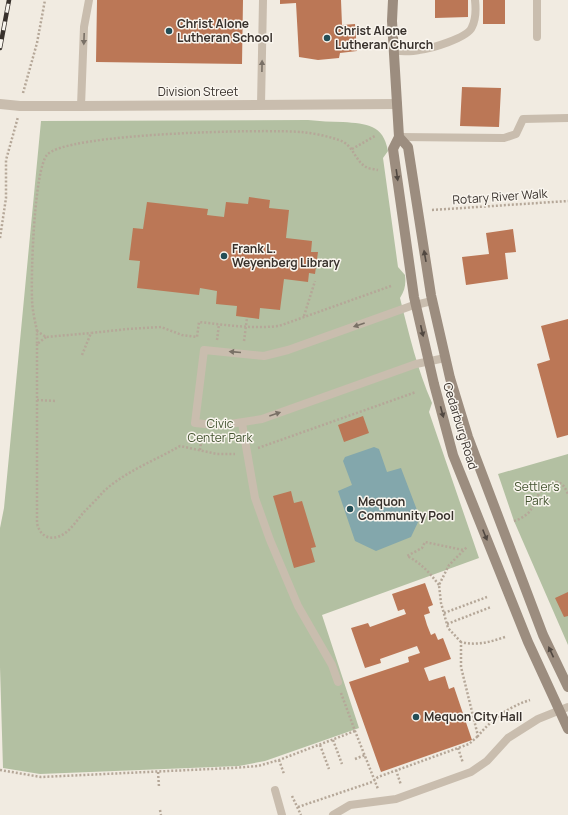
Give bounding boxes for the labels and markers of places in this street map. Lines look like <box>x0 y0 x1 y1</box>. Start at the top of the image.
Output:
place label: Christ Alone Lutheran School <box>177 15 273 46</box>
place label: Christ Alone Lutheran Church <box>335 22 433 53</box>
marker: Christ Alone Lutheran School <box>164 26 174 36</box>
marker: Christ Alone Lutheran Church <box>322 33 332 43</box>
place label: Frank L. Weyenberg Library <box>232 240 340 271</box>
marker: Frank L. Weyenberg Library <box>219 251 229 261</box>
place label: Mequon Community Pool <box>358 493 454 524</box>
marker: Mequon Community Pool <box>345 504 355 514</box>
place label: Mequon City Hall <box>424 708 522 725</box>
marker: Mequon City Hall <box>411 712 421 722</box>

